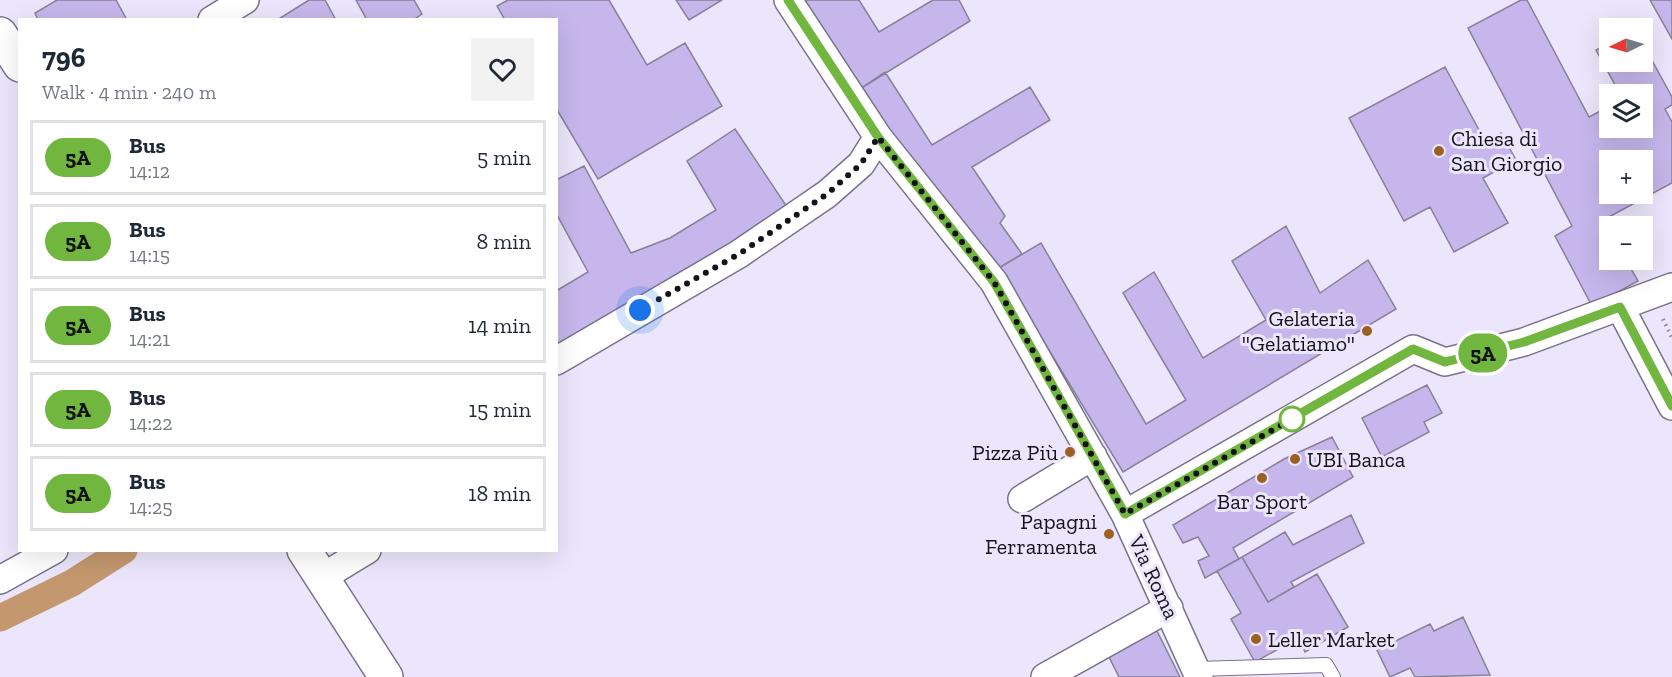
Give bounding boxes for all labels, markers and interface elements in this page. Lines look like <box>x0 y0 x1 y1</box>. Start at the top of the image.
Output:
north arrow <box>1599 18 1653 72</box>
map controls <box>1599 18 1653 270</box>
button: heart <box>471 38 534 101</box>
text: 796 <box>42 41 86 74</box>
text: Walk · 4 min · 240 m <box>42 80 216 104</box>
button: layers <box>1599 84 1653 138</box>
place label: Chiesa di San Giorgio <box>1451 125 1562 177</box>
text: Bus <box>129 132 166 159</box>
text: 5 min <box>477 144 531 171</box>
marker: Chiesa di San Giorgio <box>1432 144 1446 158</box>
text: 5A <box>65 145 91 170</box>
button: + <box>1599 150 1653 204</box>
text: 14:12 <box>129 159 170 183</box>
text: Bus <box>129 216 166 243</box>
button: − <box>1599 216 1653 270</box>
text: 8 min <box>476 228 531 255</box>
text: 5A <box>65 229 91 254</box>
text: 14:15 <box>129 243 170 267</box>
your location <box>625 295 655 325</box>
text: Bus <box>129 300 166 327</box>
place label: Gelateria "Gelatiamo" <box>1242 305 1355 357</box>
text: 14 min <box>468 312 531 339</box>
text: 5A <box>65 313 91 338</box>
marker: Gelateria "Gelatiamo" <box>1360 324 1374 338</box>
text: 14:21 <box>129 327 170 351</box>
line badge: 5A <box>1456 334 1510 372</box>
text: 5A <box>1470 341 1496 366</box>
text: Bus <box>129 384 166 411</box>
text: 15 min <box>469 396 531 423</box>
text: 5A <box>65 397 91 422</box>
unlabelled marker <box>1279 406 1305 432</box>
text: 14:22 <box>129 411 173 435</box>
place label: Pizza Più <box>972 439 1059 466</box>
marker: Pizza Più <box>1063 445 1077 459</box>
place label: UBI Banca <box>1307 446 1406 473</box>
marker: UBI Banca <box>1288 452 1302 466</box>
text: Bus <box>129 468 166 495</box>
marker: Bar Sport <box>1255 471 1269 485</box>
text: 18 min <box>468 480 531 507</box>
text: 5A <box>65 481 91 506</box>
place label: Bar Sport <box>1217 488 1308 515</box>
text: 14:25 <box>129 495 173 519</box>
place label: Papagni Ferramenta <box>985 508 1097 560</box>
marker: Papagni Ferramenta <box>1102 527 1116 541</box>
street label: Via Roma <box>1122 530 1185 624</box>
place label: Leller Market <box>1268 626 1396 653</box>
marker: Leller Market <box>1249 632 1263 646</box>

